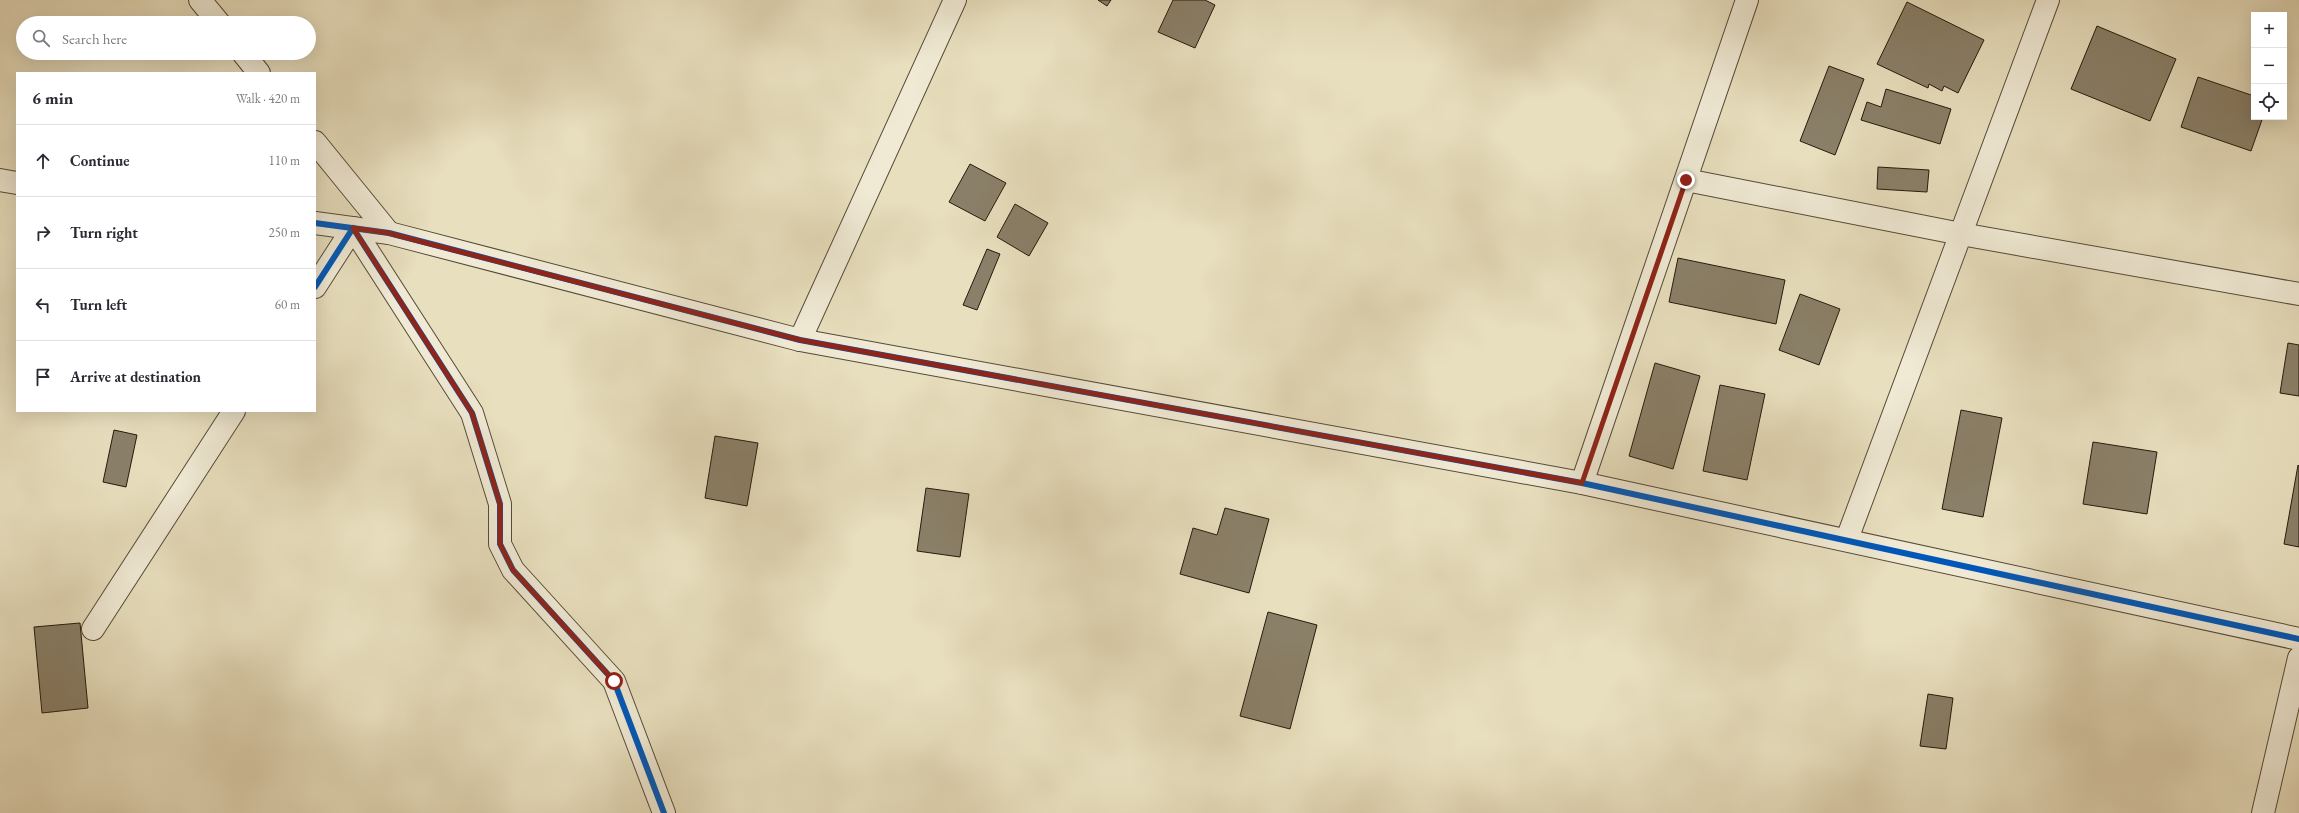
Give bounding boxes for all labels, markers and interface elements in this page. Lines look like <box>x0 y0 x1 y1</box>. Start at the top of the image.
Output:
map controls <box>2251 12 2287 120</box>
button: + <box>2251 12 2287 48</box>
search box <box>16 16 316 60</box>
icon: search <box>30 27 52 49</box>
text: Search here <box>62 29 127 48</box>
button: − <box>2251 48 2287 84</box>
button: locate <box>2251 84 2287 120</box>
text: 6 min <box>32 87 73 109</box>
text: Walk · 420 m <box>236 90 300 107</box>
icon: ahead <box>32 150 54 172</box>
text: Continue <box>70 151 130 170</box>
text: 110 m <box>269 152 300 169</box>
route end <box>1677 171 1695 189</box>
icon: right <box>32 222 54 244</box>
text: Turn right <box>70 223 138 242</box>
text: 250 m <box>269 224 300 241</box>
icon: left <box>32 294 54 316</box>
text: Turn left <box>70 295 127 314</box>
text: 60 m <box>275 296 300 313</box>
icon: arrive <box>32 366 54 388</box>
text: Arrive at destination <box>70 367 201 386</box>
route start <box>605 672 623 690</box>

